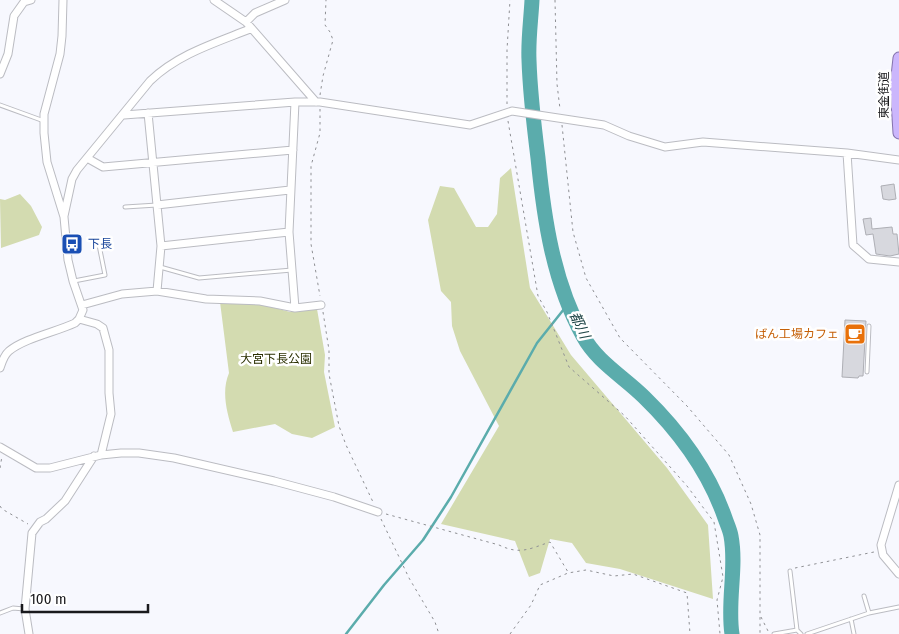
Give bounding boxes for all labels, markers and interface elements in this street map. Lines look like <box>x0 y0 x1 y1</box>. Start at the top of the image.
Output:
street label: 東金街道 <box>877 71 891 119</box>
bus stop icon: 下長 <box>60 232 84 256</box>
place label: 下長 <box>88 237 112 251</box>
water label: 都川 <box>566 309 594 343</box>
cafe icon: ばん工場カフェ <box>843 322 867 346</box>
place label: ばん工場カフェ <box>755 327 839 341</box>
park label: 大宮下長公園 <box>240 352 312 366</box>
scale bar <box>22 582 149 614</box>
text: 100 m <box>30 590 67 608</box>

